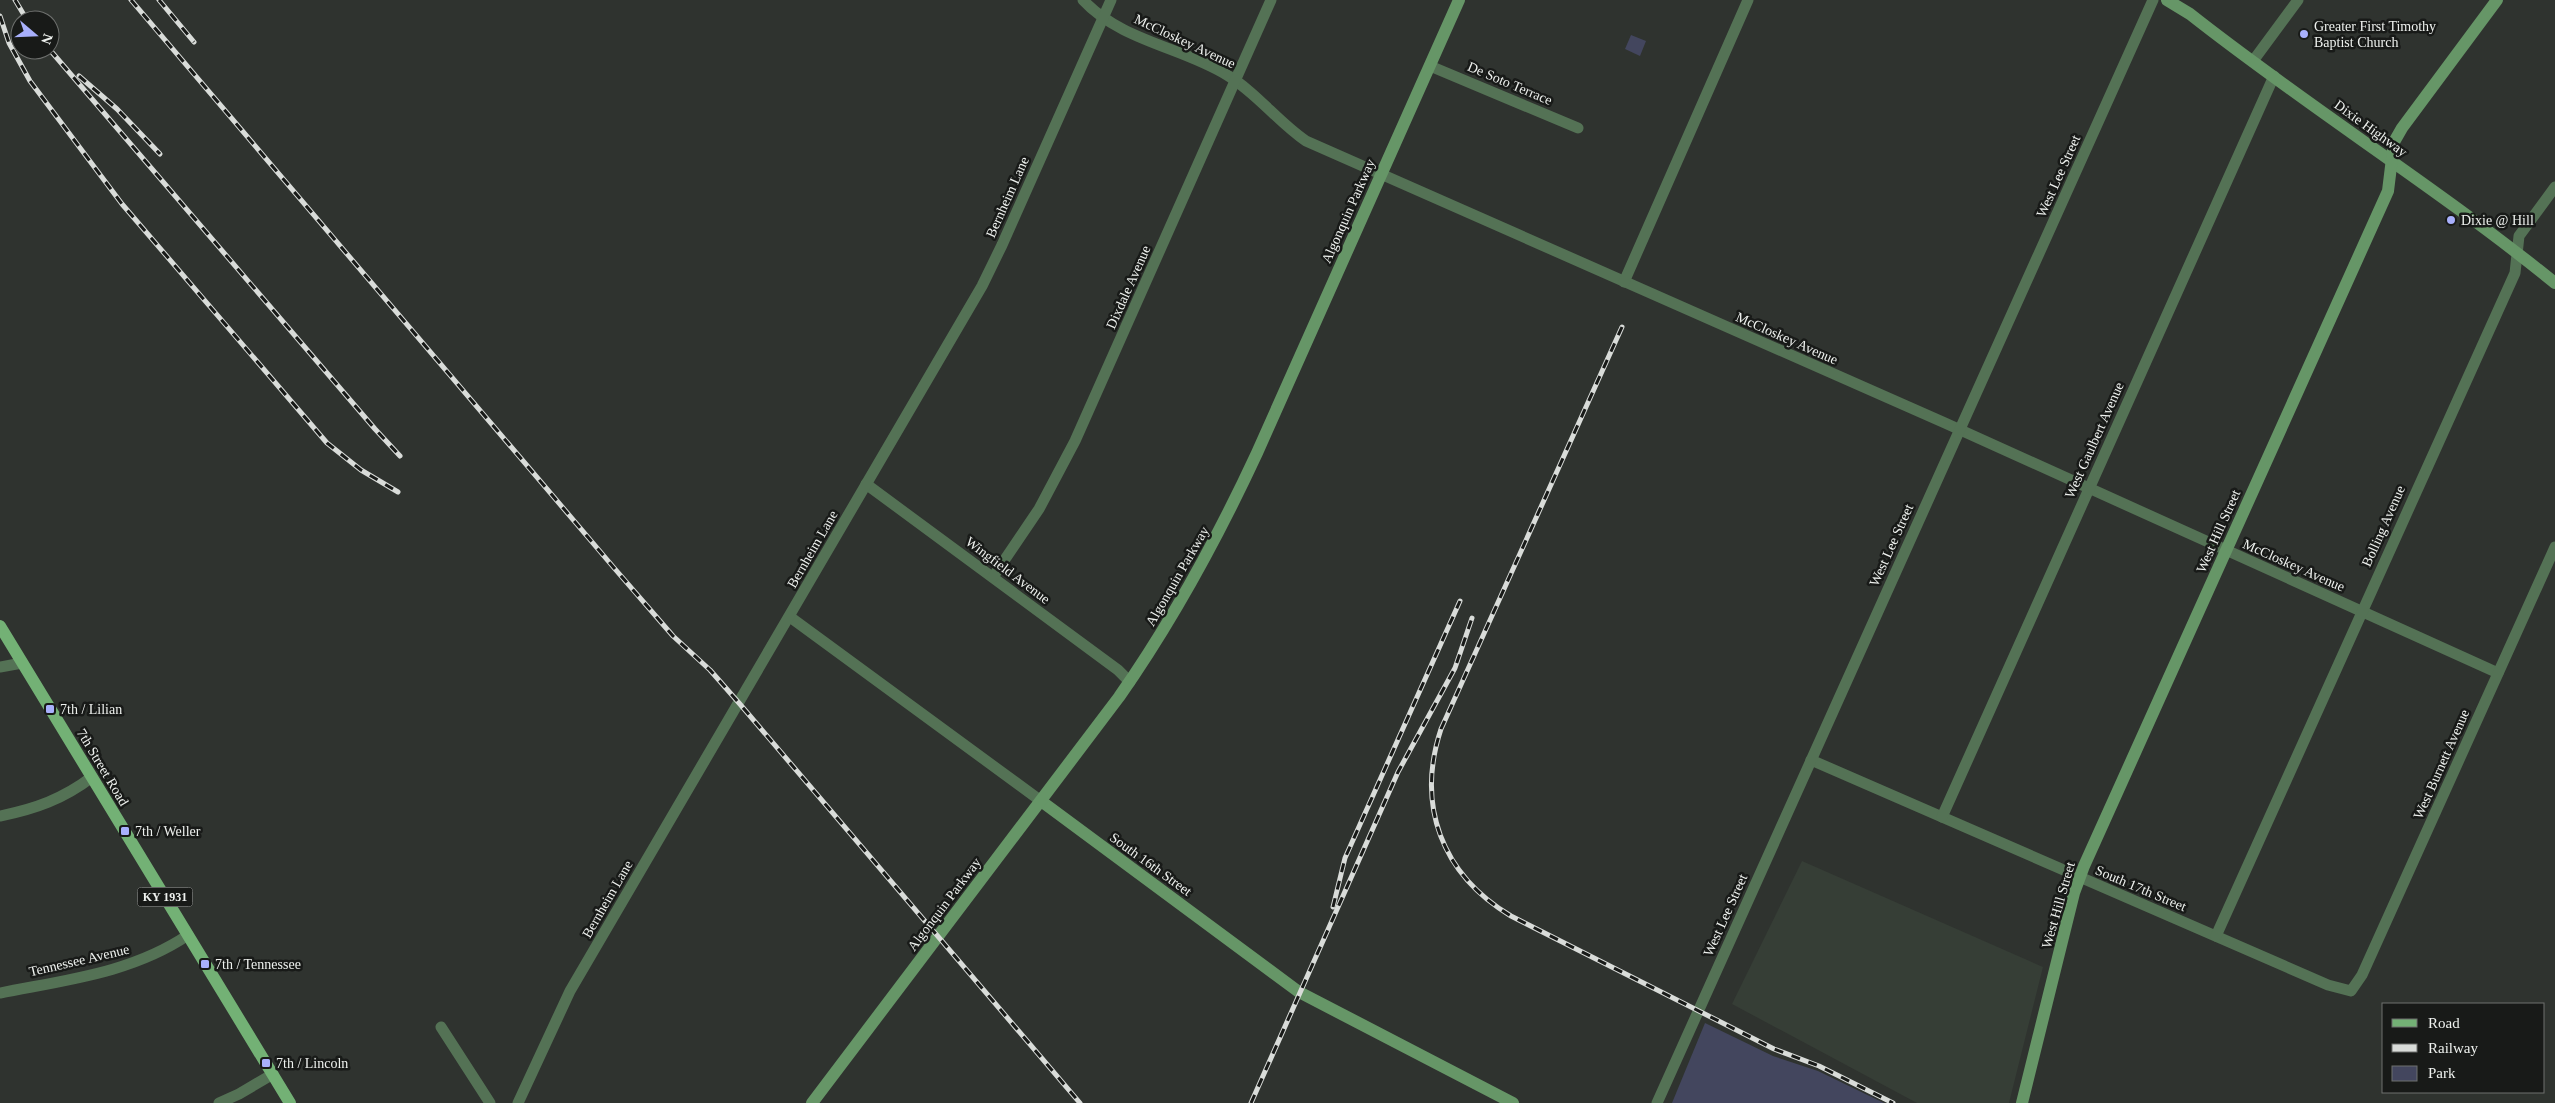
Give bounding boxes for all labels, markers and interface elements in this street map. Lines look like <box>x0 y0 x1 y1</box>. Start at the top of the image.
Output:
north arrow <box>10 10 60 60</box>
street label: McCloskey Avenue <box>1132 11 1238 71</box>
place label: Greater First Timothy Baptist Church <box>2314 19 2436 50</box>
marker: Greater First Timothy Baptist Church <box>2298 28 2310 40</box>
text: N <box>38 32 56 46</box>
street label: De Soto Terrace <box>1465 59 1554 108</box>
street label: Dixie Highway <box>2332 97 2410 160</box>
street label: West Lee Street <box>2034 133 2083 220</box>
street label: Bernheim Lane <box>983 155 1032 240</box>
street label: Algonquin Parkway <box>1319 157 1378 266</box>
place label: Dixie @ Hill <box>2461 213 2534 228</box>
marker: Dixie @ Hill <box>2445 214 2457 226</box>
street label: Dixdale Avenue <box>1103 243 1154 331</box>
street label: McCloskey Avenue <box>1734 309 1840 368</box>
street label: West Gaulbert Avenue <box>2062 380 2127 501</box>
street label: Bolling Avenue <box>2359 483 2408 569</box>
street label: West Hill Street <box>2193 487 2243 575</box>
street label: West Lee Street <box>1867 502 1916 589</box>
street label: Bernheim Lane <box>784 508 841 591</box>
street label: Algonquin Parkway <box>1143 524 1212 629</box>
street label: Wingfield Avenue <box>963 534 1053 607</box>
street label: McCloskey Avenue <box>2241 536 2347 595</box>
place label: 7th / Lilian <box>60 702 122 717</box>
marker: 7th / Lilian <box>44 703 56 715</box>
street label: West Burnett Avenue <box>2411 707 2472 821</box>
street label: 7th Street Road <box>74 726 131 808</box>
place label: 7th / Weller <box>135 824 201 839</box>
marker: 7th / Weller <box>119 825 131 837</box>
street label: South 16th Street <box>1107 830 1195 899</box>
street label: Algonquin Parkway <box>905 855 984 954</box>
street label: Bernheim Lane <box>579 858 636 941</box>
street label: West Hill Street <box>2039 860 2078 950</box>
street label: South 17th Street <box>2093 863 2189 914</box>
street label: West Lee Street <box>1701 872 1750 959</box>
road number: KY 1931 <box>138 888 192 906</box>
street label: Tennessee Avenue <box>27 942 131 979</box>
place label: 7th / Tennessee <box>215 957 301 972</box>
marker: 7th / Tennessee <box>199 958 211 970</box>
legend <box>2382 1003 2545 1093</box>
text: Road <box>2428 1015 2460 1031</box>
text: Railway <box>2428 1040 2478 1056</box>
place label: 7th / Lincoln <box>276 1056 348 1071</box>
marker: 7th / Lincoln <box>260 1057 272 1069</box>
text: Park <box>2428 1065 2456 1081</box>

